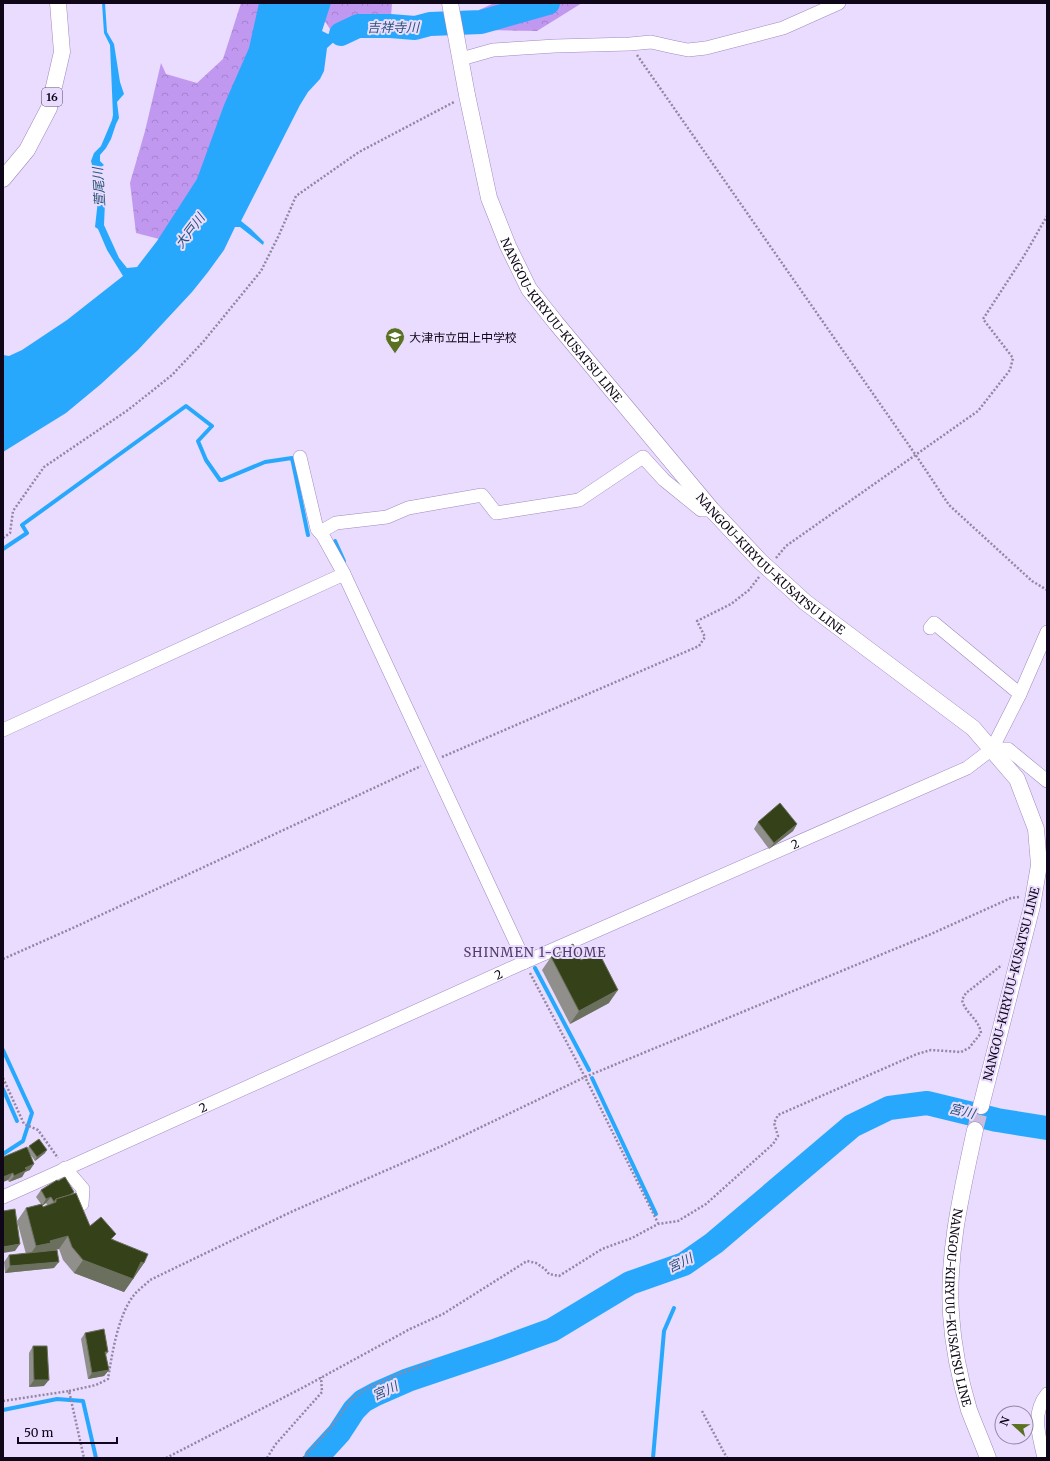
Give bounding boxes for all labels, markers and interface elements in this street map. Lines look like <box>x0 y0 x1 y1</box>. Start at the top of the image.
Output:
water label: 吉祥寺川 <box>367 19 421 36</box>
road number: 16 <box>42 88 62 106</box>
water label: 萱尾川 <box>89 165 109 207</box>
water label: 大戸川 <box>171 209 210 252</box>
street label: NANGOU-KIRYUU-KUSATSU LINE <box>498 236 626 405</box>
school or university icon: 大津市立田上中学校 <box>384 326 406 354</box>
place label: 大津市立田上中学校 <box>409 330 517 345</box>
street label: NANGOU-KIRYUU-KUSATSU LINE <box>693 490 849 637</box>
street label: 2 <box>788 835 801 852</box>
street label: NANGOU-KIRYUU-KUSATSU LINE <box>980 885 1042 1083</box>
district label: SHINMEN 1-CHOME <box>463 944 607 961</box>
street label: 2 <box>492 966 504 982</box>
street label: 2 <box>196 1099 209 1115</box>
water label: 宮川 <box>947 1100 979 1123</box>
street label: NANGOU-KIRYUU-KUSATSU LINE <box>943 1207 975 1408</box>
water label: 宮川 <box>665 1249 697 1276</box>
water label: 宮川 <box>370 1377 402 1404</box>
north arrow <box>994 1405 1034 1445</box>
text: N <box>997 1414 1013 1428</box>
scale bar <box>18 1419 117 1445</box>
text: 50 m <box>24 1425 53 1440</box>

